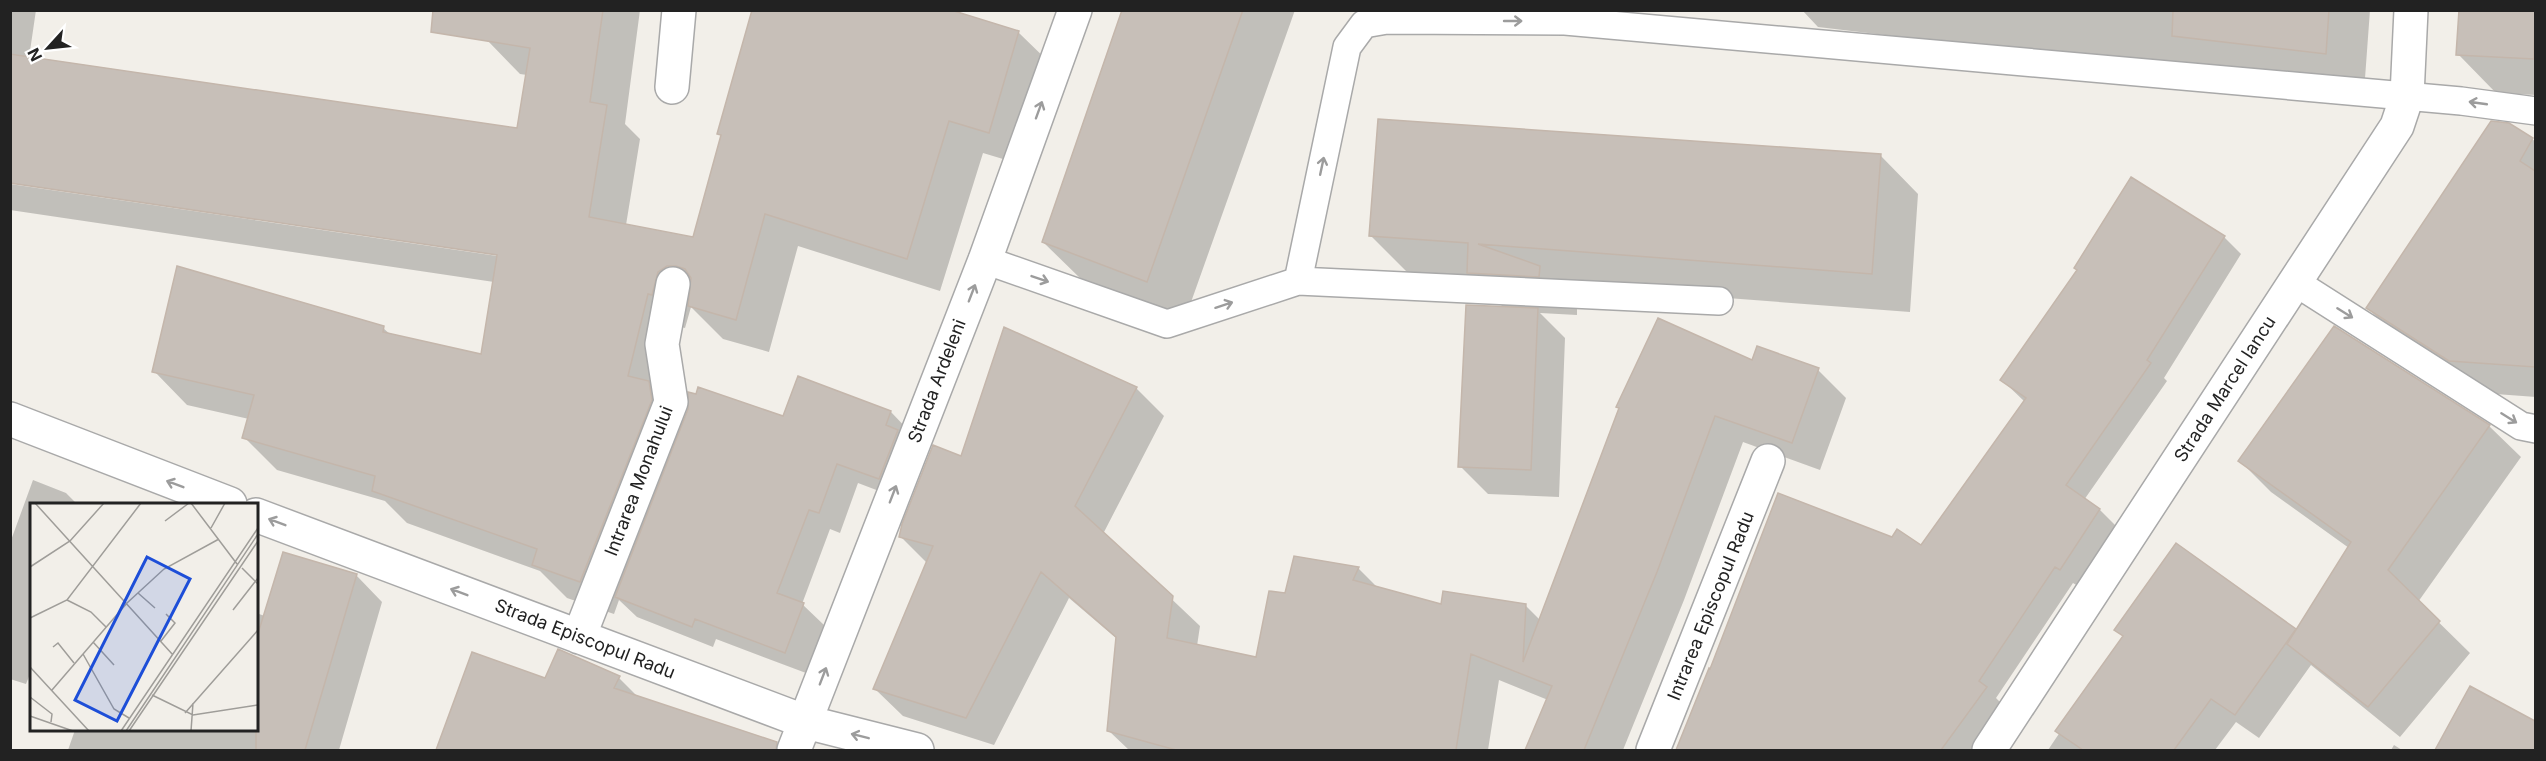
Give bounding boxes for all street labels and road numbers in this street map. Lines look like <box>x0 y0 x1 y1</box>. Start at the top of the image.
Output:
street label: Strada Marcel Iancu <box>2169 312 2280 466</box>
street label: Strada Ardeleni <box>903 316 970 446</box>
street label: Intrarea Monahului <box>600 403 677 559</box>
street label: Intrarea Episcopul Radu <box>1663 508 1758 703</box>
street label: Strada Episcopul Radu <box>492 594 678 683</box>

